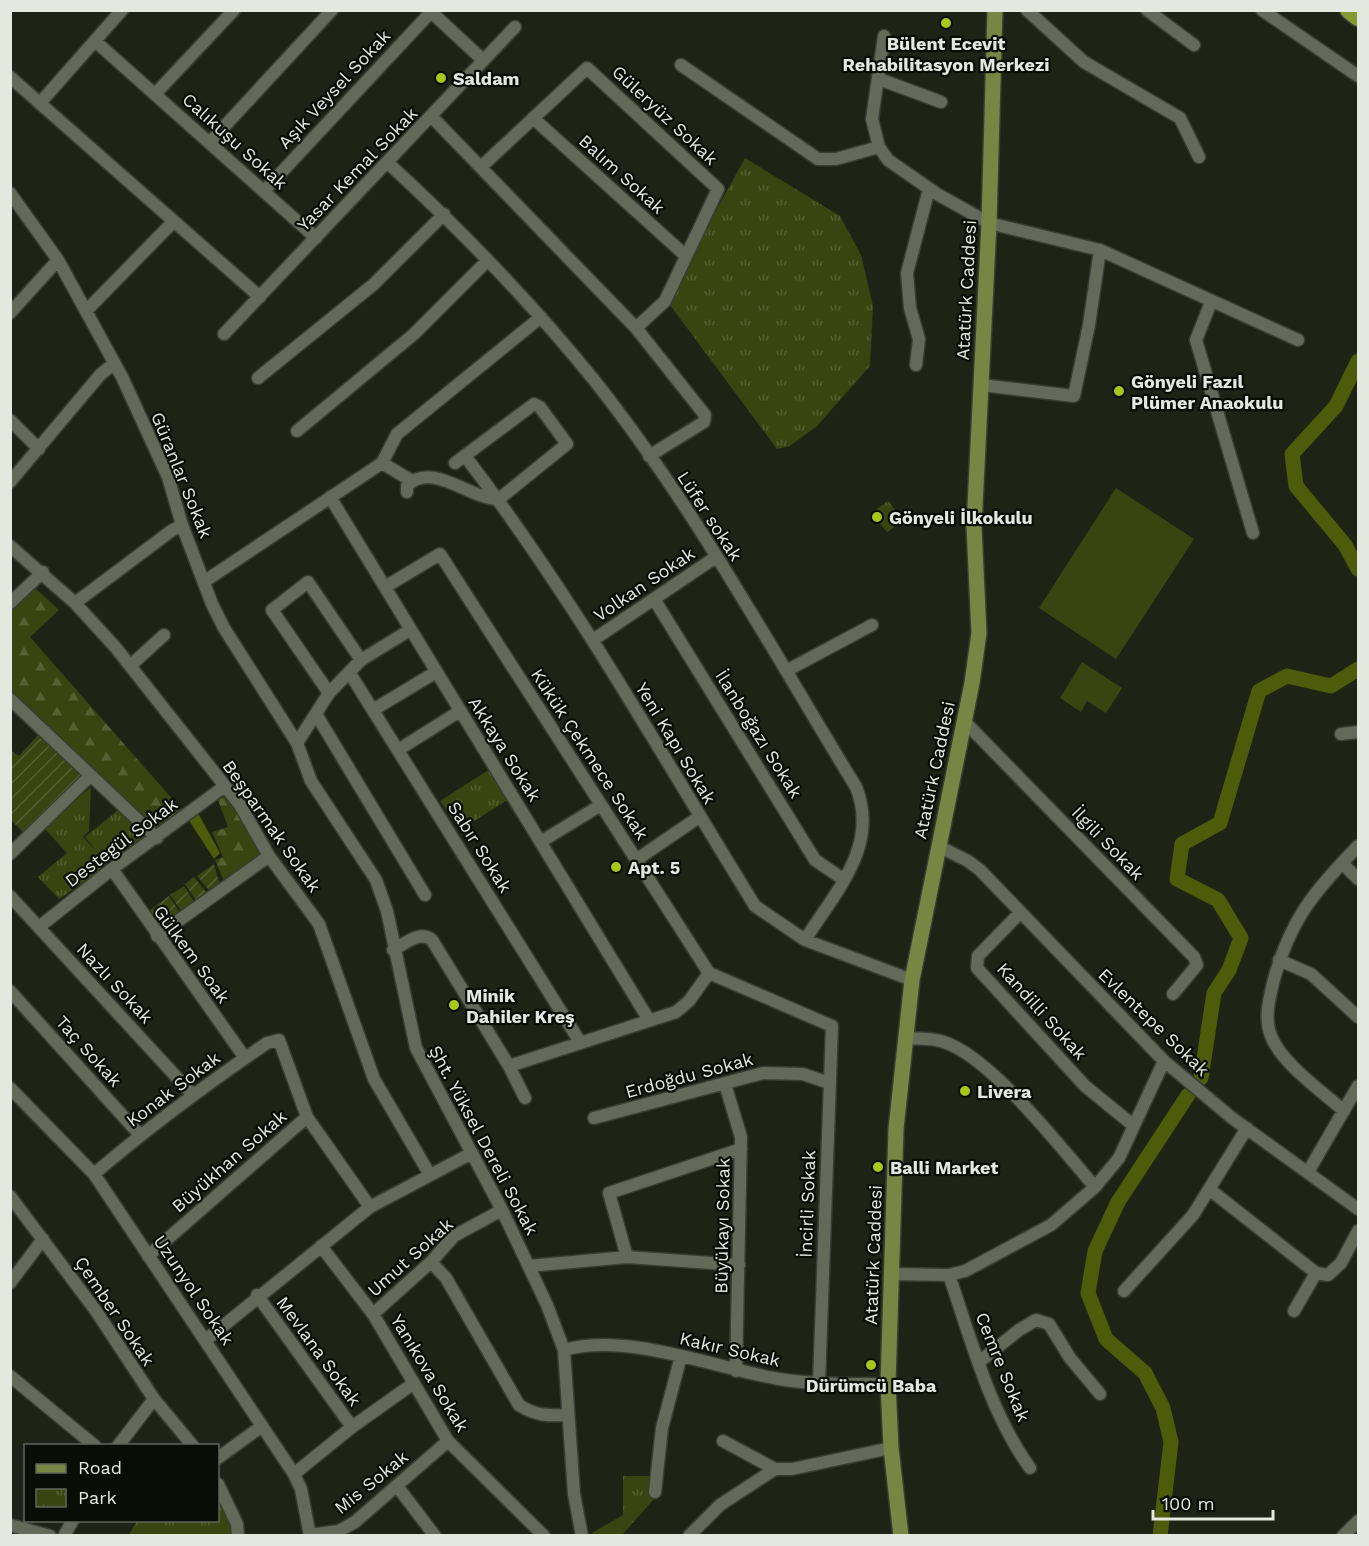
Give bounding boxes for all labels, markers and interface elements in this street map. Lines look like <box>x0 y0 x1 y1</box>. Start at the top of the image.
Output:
marker: Bülent Ecevit Rehabilitasyon Merkezi <box>939 16 953 30</box>
street label: Aşık Veysel Sokak <box>274 25 394 153</box>
place label: Bülent Ecevit Rehabilitasyon Merkezi <box>843 33 1049 75</box>
street label: Güleryüz Sokak <box>608 61 722 169</box>
place label: Saldam <box>453 68 520 89</box>
marker: Saldam <box>434 71 448 85</box>
street label: Calıkuşu Sokak <box>178 88 292 194</box>
street label: Yasar Kemal Sokak <box>292 103 422 235</box>
street label: Balım Sokak <box>575 130 669 218</box>
street label: Atatürk Caddesi <box>952 219 980 361</box>
place label: Gönyeli Fazıl Plümer Anaokulu <box>1131 371 1283 413</box>
marker: Gönyeli Fazıl Plümer Anaokulu <box>1112 384 1126 398</box>
street label: Güranlar Sokak <box>147 409 217 541</box>
street label: Lüfer sokak <box>673 467 747 565</box>
place label: Gönyeli İlkokulu <box>889 507 1033 528</box>
marker: Gönyeli İlkokulu <box>870 510 884 524</box>
street label: Volkan Sokak <box>589 542 699 626</box>
street label: Kükük Çekmece Sokak <box>527 665 653 843</box>
street label: İlanboğazı Sokak <box>711 666 807 802</box>
street label: Yeni Kapı Sokak <box>631 678 721 808</box>
street label: Akkaya Sokak <box>464 693 546 805</box>
street label: Atatürk Caddesi <box>909 699 959 841</box>
street label: Beşparmak Sokak <box>219 756 325 896</box>
street label: Destegül Sokak <box>61 793 181 891</box>
street label: Sabır Sokak <box>444 798 516 896</box>
street label: İlgili Sokak <box>1068 802 1148 884</box>
place label: Apt. 5 <box>628 857 680 878</box>
marker: Apt. 5 <box>609 860 623 874</box>
street label: Gülkem Soak <box>149 901 235 1007</box>
street label: Nazlı Sokak <box>73 938 157 1028</box>
street label: Kandilli Sokak <box>993 958 1091 1064</box>
street label: Evlentepe Sokak <box>1094 964 1214 1080</box>
place label: Minik Dahiler Kreş <box>466 985 575 1027</box>
marker: Minik Dahiler Kreş <box>447 998 461 1012</box>
street label: Taç Sokak <box>52 1011 126 1091</box>
street label: Şht. Yüksel Dereli Sokak <box>425 1042 543 1238</box>
street label: Konak Sokak <box>122 1047 224 1131</box>
street label: Erdoğdu Sokak <box>623 1048 755 1102</box>
place label: Livera <box>977 1081 1032 1102</box>
marker: Livera <box>958 1084 972 1098</box>
street label: Büyükhan Sokak <box>167 1106 291 1216</box>
street label: İncirli Sokak <box>795 1150 819 1258</box>
place label: Balli Market <box>890 1157 998 1178</box>
street label: Büyükayı Sokak <box>710 1158 734 1294</box>
marker: Balli Market <box>871 1160 885 1174</box>
street label: Atatürk Caddesi <box>860 1185 886 1325</box>
street label: Umut Sokak <box>363 1213 457 1301</box>
street label: Uzunyol Sokak <box>149 1231 239 1349</box>
street label: Çember Sokak <box>71 1252 159 1370</box>
street label: Mevlana Sokak <box>272 1292 366 1410</box>
street label: Cemre Sokak <box>971 1309 1035 1425</box>
street label: Yanıkova Sokak <box>387 1310 473 1436</box>
street label: Kakır Sokak <box>678 1327 782 1371</box>
marker: Dürümcü Baba <box>864 1358 878 1372</box>
place label: Dürümcü Baba <box>806 1375 937 1396</box>
legend <box>24 1444 219 1522</box>
street label: Mis Sokak <box>330 1446 412 1518</box>
text: Road <box>78 1457 122 1478</box>
scale bar <box>1153 1483 1273 1521</box>
text: Park <box>78 1487 117 1508</box>
text: 100 m <box>1162 1493 1215 1514</box>

